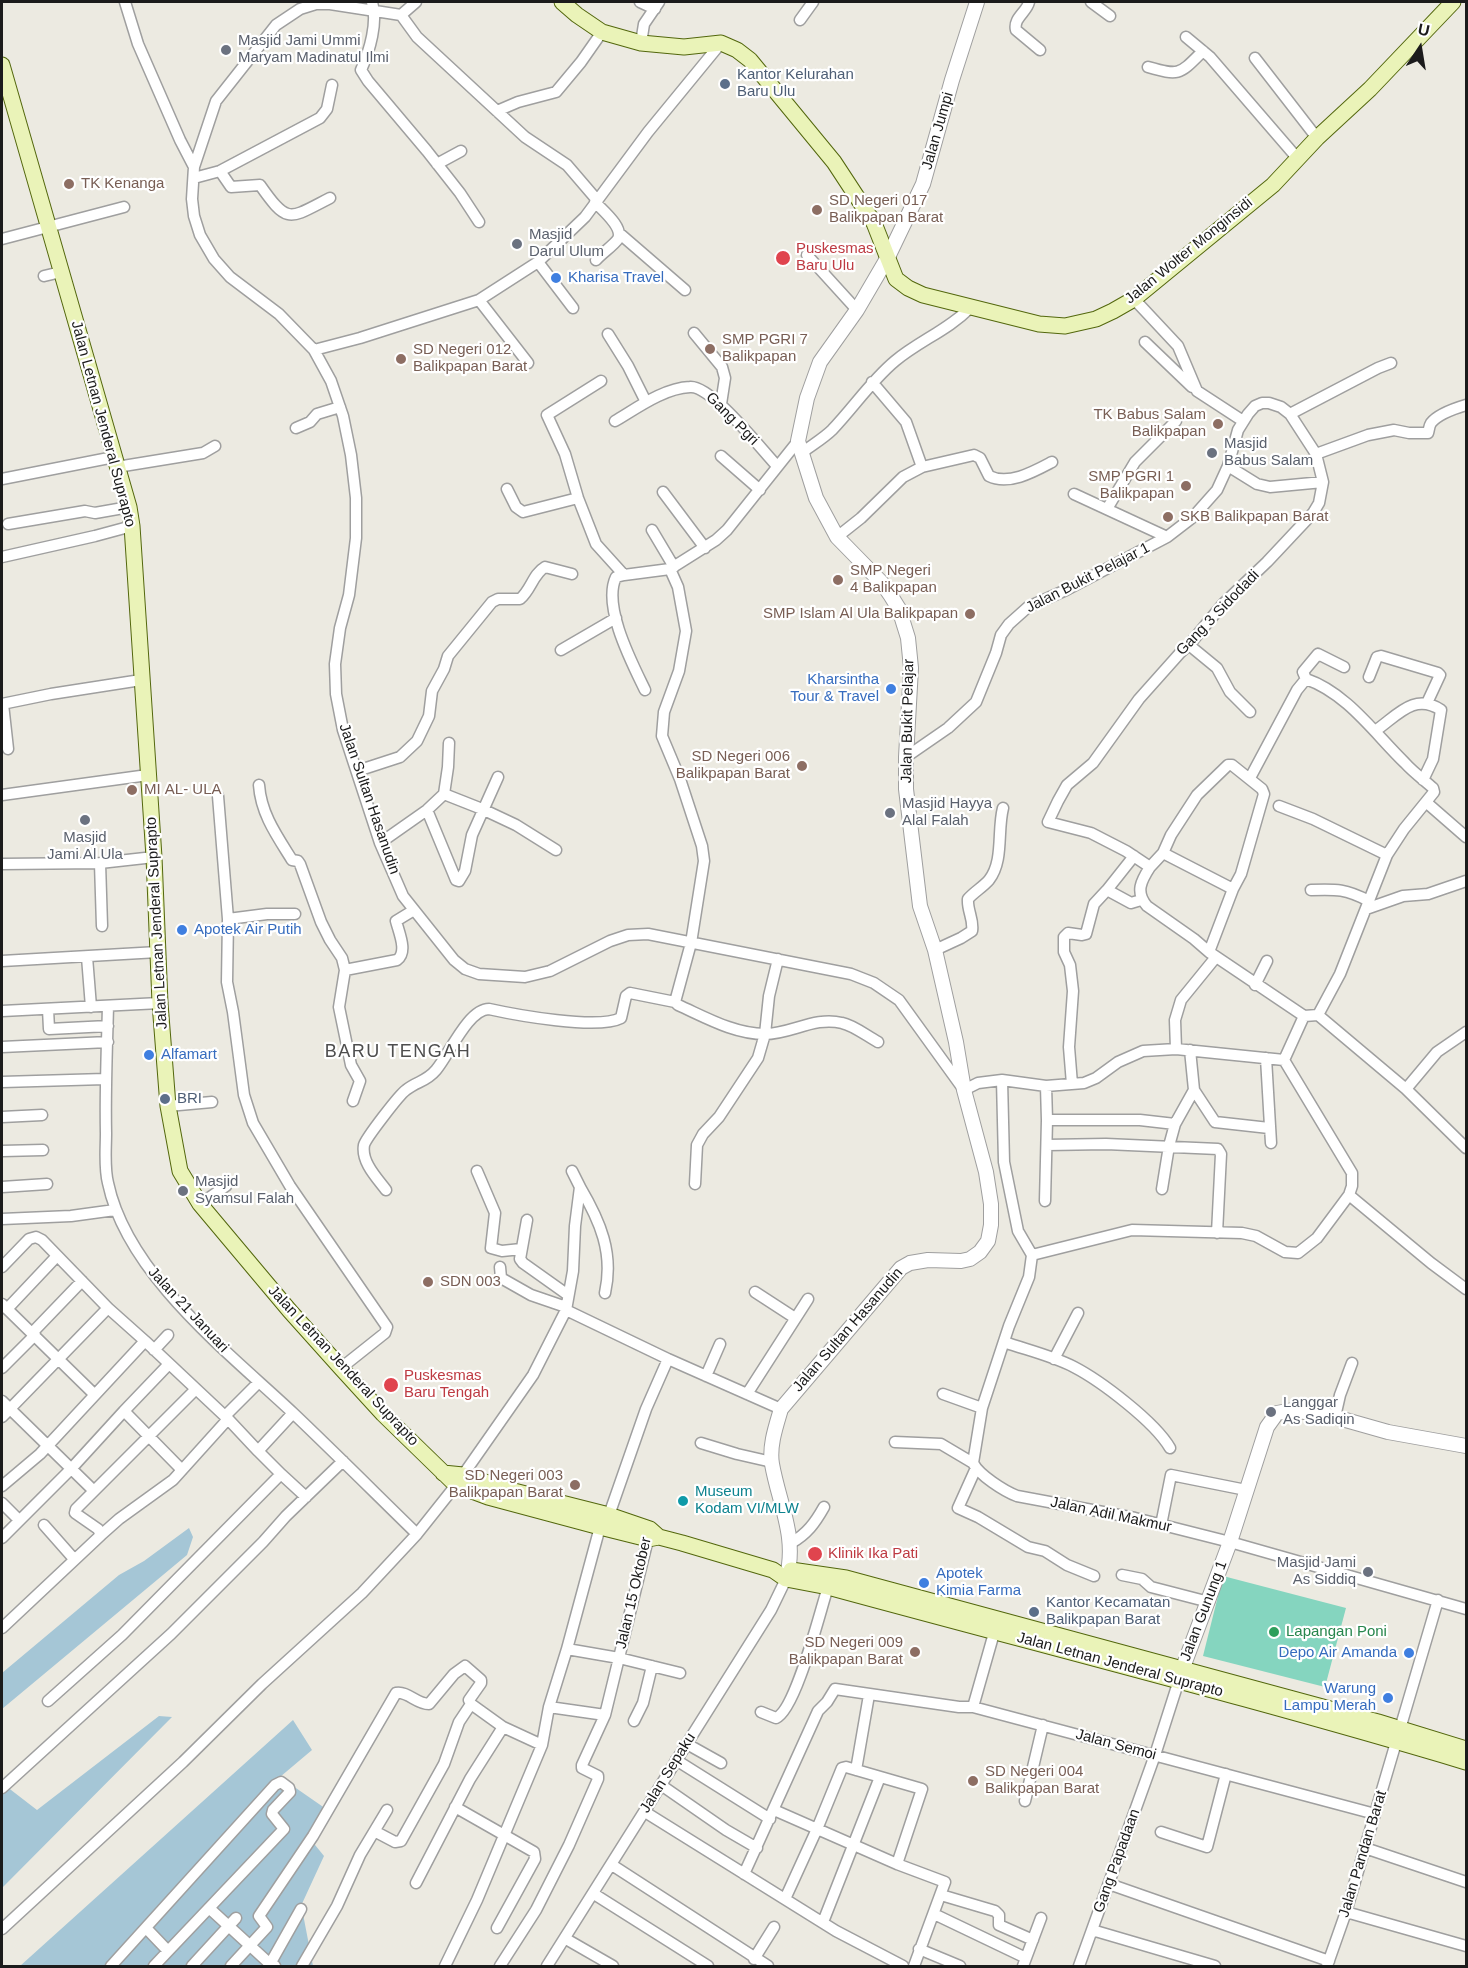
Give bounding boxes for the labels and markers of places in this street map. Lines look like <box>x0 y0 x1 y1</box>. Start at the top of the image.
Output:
place label: Masjid Jami Ummi Maryam Madinatul Ilmi <box>238 32 389 67</box>
marker: Masjid Jami Ummi Maryam Madinatul Ilmi <box>219 43 233 57</box>
place label: Kantor Kelurahan Baru Ulu <box>737 66 854 101</box>
marker: Kantor Kelurahan Baru Ulu <box>718 77 732 91</box>
place label: TK Kenanga <box>81 175 164 193</box>
marker: TK Kenanga <box>62 177 76 191</box>
place label: SD Negeri 017 Balikpapan Barat <box>829 192 943 227</box>
marker: SD Negeri 017 Balikpapan Barat <box>810 203 824 217</box>
place label: Masjid Darul Ulum <box>529 226 604 261</box>
marker: Masjid Darul Ulum <box>510 237 524 251</box>
place label: Puskesmas Baru Ulu <box>796 240 874 275</box>
marker: Puskesmas Baru Ulu <box>774 249 792 267</box>
place label: Kharisa Travel <box>568 269 664 287</box>
marker: Kharisa Travel <box>549 271 563 285</box>
place label: SMP PGRI 7 Balikpapan <box>722 331 808 366</box>
place label: SD Negeri 012 Balikpapan Barat <box>413 341 527 376</box>
marker: SMP PGRI 7 Balikpapan <box>703 342 717 356</box>
marker: SD Negeri 012 Balikpapan Barat <box>394 352 408 366</box>
place label: TK Babus Salam Balikpapan <box>1093 406 1206 441</box>
marker: TK Babus Salam Balikpapan <box>1211 417 1225 431</box>
place label: Masjid Babus Salam <box>1224 435 1313 470</box>
marker: Masjid Babus Salam <box>1205 446 1219 460</box>
place label: SMP PGRI 1 Balikpapan <box>1088 468 1174 503</box>
marker: SMP PGRI 1 Balikpapan <box>1179 479 1193 493</box>
place label: SKB Balikpapan Barat <box>1180 508 1328 526</box>
marker: SKB Balikpapan Barat <box>1161 510 1175 524</box>
place label: SMP Negeri 4 Balikpapan <box>850 562 937 597</box>
marker: SMP Negeri 4 Balikpapan <box>831 573 845 587</box>
place label: SMP Islam Al Ula Balikpapan <box>763 605 958 623</box>
marker: SMP Islam Al Ula Balikpapan <box>963 607 977 621</box>
place label: Kharsintha Tour & Travel <box>790 671 879 706</box>
marker: Kharsintha Tour & Travel <box>884 682 898 696</box>
place label: SD Negeri 006 Balikpapan Barat <box>676 748 790 783</box>
marker: SD Negeri 006 Balikpapan Barat <box>795 759 809 773</box>
place label: MI AL- ULA <box>144 781 222 799</box>
marker: MI AL- ULA <box>125 783 139 797</box>
place label: Masjid Hayya Alal Falah <box>902 795 992 830</box>
marker: Masjid Hayya Alal Falah <box>883 806 897 820</box>
marker: Masjid Jami Al Ula <box>78 813 92 827</box>
place label: Masjid Jami Al Ula <box>47 829 123 864</box>
place label: Apotek Air Putih <box>194 921 302 939</box>
marker: Apotek Air Putih <box>175 923 189 937</box>
place label: Alfamart <box>161 1046 217 1064</box>
marker: Alfamart <box>142 1048 156 1062</box>
place label: BRI <box>177 1090 202 1108</box>
marker: BRI <box>158 1092 172 1106</box>
place label: Masjid Syamsul Falah <box>195 1173 294 1208</box>
marker: Masjid Syamsul Falah <box>176 1184 190 1198</box>
place label: SDN 003 <box>440 1273 501 1291</box>
marker: SDN 003 <box>421 1275 435 1289</box>
place label: Puskesmas Baru Tengah <box>404 1367 489 1402</box>
marker: Puskesmas Baru Tengah <box>382 1376 400 1394</box>
place label: Langgar As Sadiqin <box>1283 1394 1355 1429</box>
marker: Langgar As Sadiqin <box>1264 1405 1278 1419</box>
place label: SD Negeri 003 Balikpapan Barat <box>449 1467 563 1502</box>
marker: SD Negeri 003 Balikpapan Barat <box>568 1478 582 1492</box>
place label: Museum Kodam VI/MLW <box>695 1483 799 1518</box>
marker: Museum Kodam VI/MLW <box>676 1494 690 1508</box>
marker: Klinik Ika Pati <box>806 1545 824 1563</box>
place label: Klinik Ika Pati <box>828 1545 918 1563</box>
place label: Masjid Jami As Siddiq <box>1277 1554 1356 1589</box>
place label: Apotek Kimia Farma <box>936 1565 1021 1600</box>
marker: Masjid Jami As Siddiq <box>1361 1565 1375 1579</box>
marker: Apotek Kimia Farma <box>917 1576 931 1590</box>
place label: Kantor Kecamatan Balikpapan Barat <box>1046 1594 1170 1629</box>
marker: Kantor Kecamatan Balikpapan Barat <box>1027 1605 1041 1619</box>
place label: Lapangan Poni <box>1286 1623 1387 1641</box>
marker: Lapangan Poni <box>1267 1625 1281 1639</box>
place label: SD Negeri 009 Balikpapan Barat <box>789 1634 903 1669</box>
place label: Depo Air Amanda <box>1279 1644 1397 1662</box>
marker: SD Negeri 009 Balikpapan Barat <box>908 1645 922 1659</box>
marker: Depo Air Amanda <box>1402 1646 1416 1660</box>
place label: Warung Lampu Merah <box>1283 1680 1376 1715</box>
marker: Warung Lampu Merah <box>1381 1691 1395 1705</box>
place label: SD Negeri 004 Balikpapan Barat <box>985 1763 1099 1798</box>
marker: SD Negeri 004 Balikpapan Barat <box>966 1774 980 1788</box>

